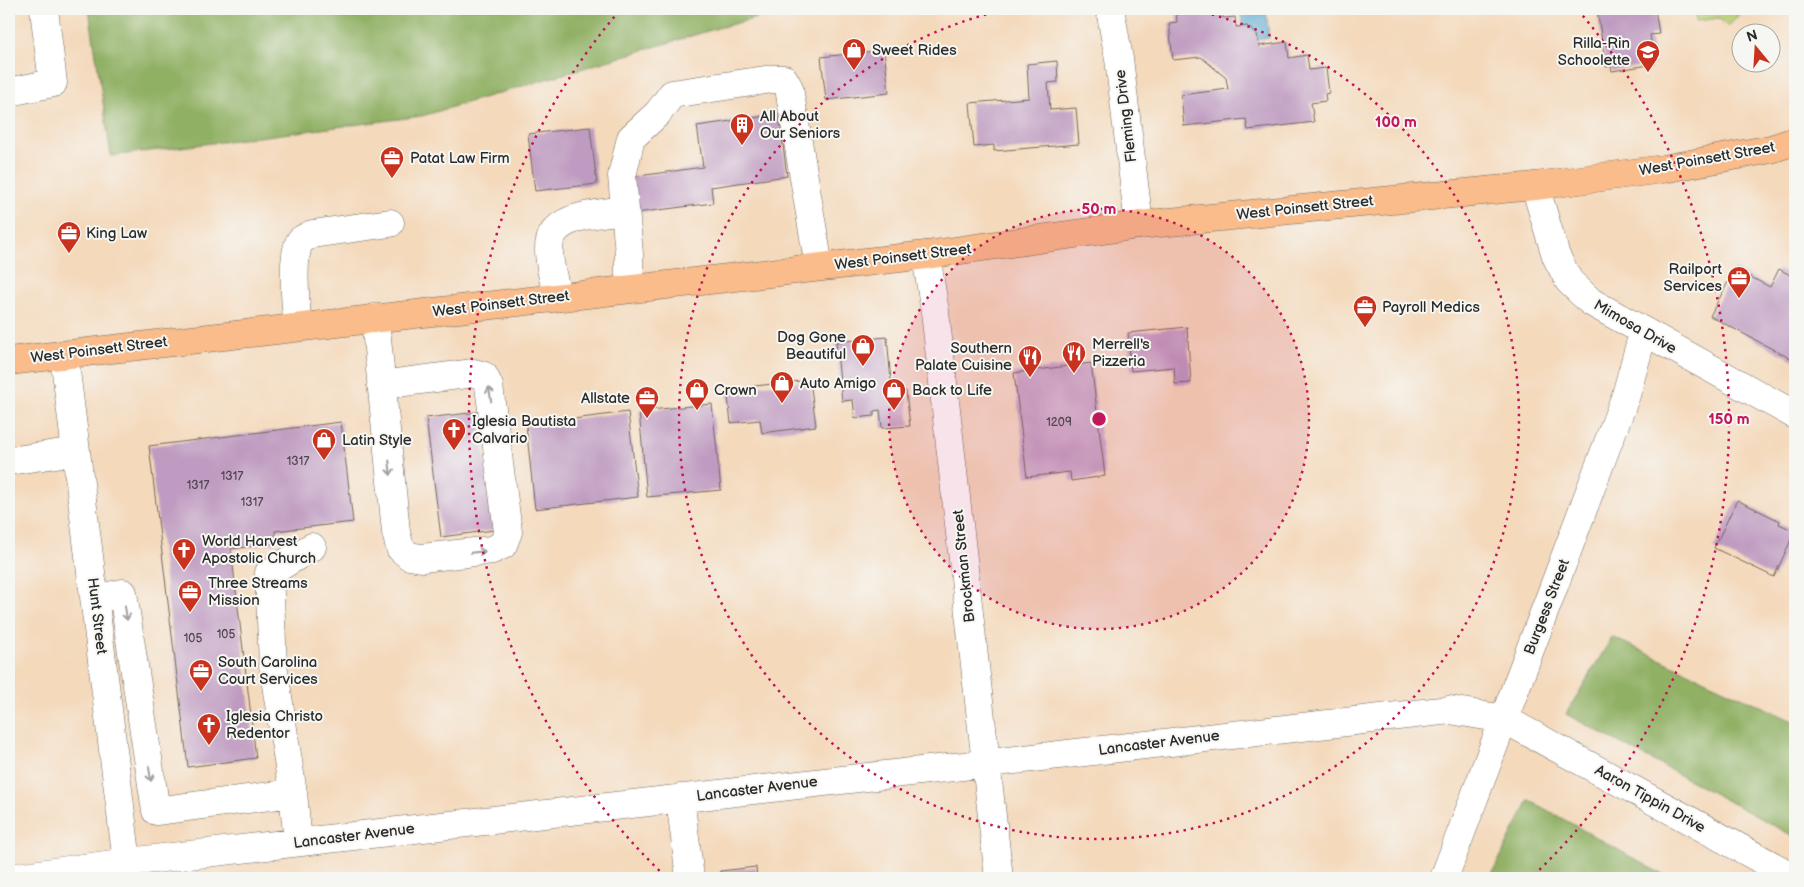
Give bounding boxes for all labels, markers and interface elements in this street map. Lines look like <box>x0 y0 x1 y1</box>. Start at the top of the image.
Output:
north arrow <box>1732 22 1782 72</box>
text: N <box>1745 26 1760 46</box>
place label: Rilla-Rin Schoolette <box>1558 34 1630 70</box>
shop icon: Sweet Rides <box>841 37 867 71</box>
school or university icon: Rilla-Rin Schoolette <box>1635 39 1661 73</box>
place label: Sweet Rides <box>872 41 957 60</box>
street label: Fleming Drive <box>1111 68 1141 164</box>
place label: All About Our Seniors <box>760 107 841 143</box>
building icon: All About Our Seniors <box>729 112 755 146</box>
text: 100 m <box>1375 113 1417 132</box>
street label: West Poinsett Street <box>1638 138 1777 180</box>
office icon: Patat Law Firm <box>379 145 405 179</box>
place label: Patat Law Firm <box>410 149 510 168</box>
street label: West Poinsett Street <box>1236 191 1375 225</box>
text: 50 m <box>1082 200 1117 219</box>
office icon: King Law <box>56 220 82 254</box>
place label: King Law <box>86 224 147 243</box>
street label: West Poinsett Street <box>834 239 973 275</box>
place label: Railport Services <box>1664 260 1723 296</box>
office icon: Railport Services <box>1726 265 1752 299</box>
street label: West Poinsett Street <box>432 286 571 322</box>
office icon: Payroll Medics <box>1352 294 1378 328</box>
street label: Mimosa Drive <box>1590 296 1680 358</box>
place label: Payroll Medics <box>1382 298 1480 317</box>
place label: Dog Gone Beautiful <box>777 328 846 364</box>
street label: West Poinsett Street <box>30 332 169 368</box>
shop icon: Dog Gone Beautiful <box>850 333 876 367</box>
place label: Merrell's Pizzeria <box>1092 335 1150 371</box>
place label: Southern Palate Cuisine <box>915 339 1012 375</box>
restaurant icon: Merrell's Pizzeria <box>1061 340 1087 374</box>
restaurant icon: Southern Palate Cuisine <box>1017 344 1043 378</box>
shop icon: Auto Amigo <box>769 370 795 404</box>
place label: Auto Amigo <box>800 374 876 393</box>
shop icon: Crown <box>684 377 710 411</box>
shop icon: Back to Life <box>881 377 907 411</box>
place label: Crown <box>714 381 757 400</box>
place label: Back to Life <box>912 381 992 400</box>
office icon: Allstate <box>634 385 660 419</box>
one-way arrow <box>485 386 495 402</box>
place label: Allstate <box>581 389 630 408</box>
centre of rings <box>1090 410 1108 428</box>
text: 150 m <box>1708 410 1750 429</box>
place label: Iglesia Bautista Calvario <box>472 412 576 448</box>
house number: 1209 <box>1046 415 1072 430</box>
church icon: Iglesia Bautista Calvario <box>441 417 467 451</box>
shop icon: Latin Style <box>311 427 337 461</box>
place label: Latin Style <box>342 431 412 450</box>
house number: 1317 <box>287 454 309 469</box>
one-way arrow <box>385 460 394 476</box>
house number: 1317 <box>221 469 243 484</box>
house number: 1317 <box>187 478 209 493</box>
house number: 1317 <box>241 495 263 510</box>
street label: Brockman Street <box>949 508 979 623</box>
place label: World Harvest Apostolic Church <box>202 532 316 568</box>
church icon: World Harvest Apostolic Church <box>171 537 197 571</box>
one-way arrow <box>470 547 486 557</box>
street label: Burgess Street <box>1520 556 1574 658</box>
place label: Three Streams Mission <box>208 574 308 610</box>
street label: Hunt Street <box>83 576 111 656</box>
office icon: Three Streams Mission <box>177 579 203 613</box>
one-way arrow <box>122 605 132 621</box>
house number: 105 <box>217 627 235 642</box>
house number: 105 <box>184 631 202 646</box>
place label: South Carolina Court Services <box>218 653 318 689</box>
office icon: South Carolina Court Services <box>188 658 214 692</box>
place label: Iglesia Christo Redentor <box>226 707 323 743</box>
church icon: Iglesia Christo Redentor <box>196 712 222 746</box>
street label: Lancaster Avenue <box>1097 726 1221 760</box>
street label: Aaron Tippin Drive <box>1591 761 1709 837</box>
one-way arrow <box>146 766 156 782</box>
street label: Lancaster Avenue <box>695 772 819 806</box>
street label: Lancaster Avenue <box>292 819 416 853</box>

